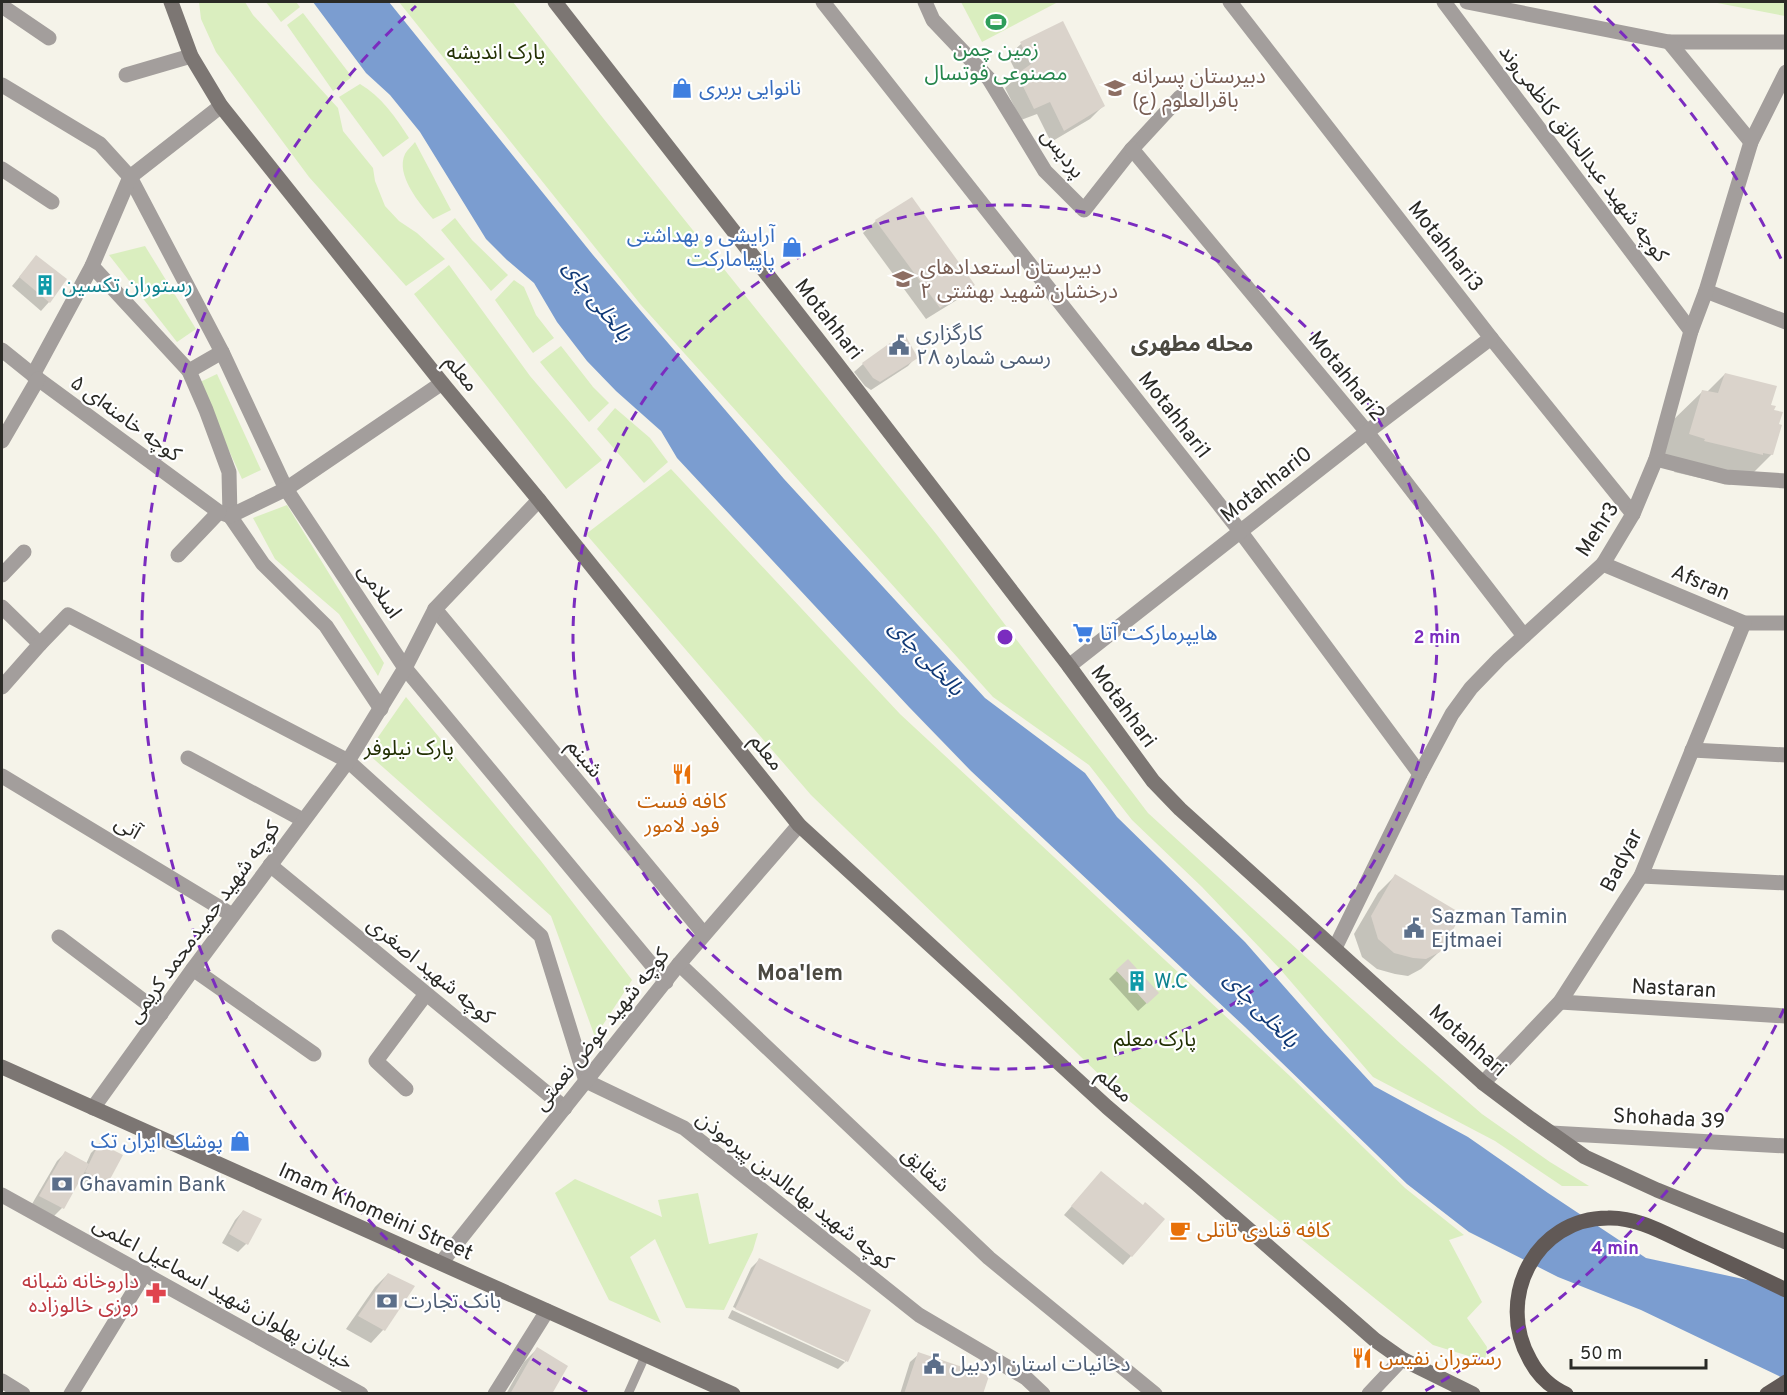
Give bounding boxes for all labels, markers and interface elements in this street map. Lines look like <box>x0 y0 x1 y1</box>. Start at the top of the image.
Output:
sports icon: زمین چمن مصنوعی فوتسال <box>984 10 1008 34</box>
place label: زمین چمن مصنوعی فوتسال <box>924 37 1068 88</box>
street label: کوچه شهید عبدالخالق کاظمی‌وند <box>1492 39 1674 269</box>
park label: پارک اندیشه <box>447 40 545 67</box>
place label: دبیرستان پسرانه باقرالعلوم (ع) <box>1132 64 1266 116</box>
shop icon: نانوایی بربری <box>670 76 694 100</box>
place label: نانوایی بربری <box>699 76 801 103</box>
school or university icon: دبیرستان پسرانه باقرالعلوم (ع) <box>1103 76 1127 100</box>
street label: پردیس <box>1034 123 1090 185</box>
street label: Motahhari3 <box>1401 196 1489 298</box>
place label: آرایشی و بهداشتی پاپیامارکت <box>627 223 776 274</box>
shop icon: آرایشی و بهداشتی پاپیامارکت <box>780 235 804 259</box>
water label: بالخلی چای <box>556 255 637 349</box>
place label: دبیرستان استعدادهای درخشان شهید بهشتی ۲ <box>920 255 1118 306</box>
school or university icon: دبیرستان استعدادهای درخشان شهید بهشتی ۲ <box>891 267 915 291</box>
building icon: رستوران تکسین <box>33 273 57 297</box>
place label: رستوران تکسین <box>62 273 193 300</box>
street label: Motahhari <box>788 274 868 366</box>
place label: کارگزاری رسمی شماره ۲۸ <box>916 321 1051 372</box>
street label: Motahhari2 <box>1301 326 1390 428</box>
district label: محله مطهری <box>1131 332 1253 359</box>
public building icon: کارگزاری رسمی شماره ۲۸ <box>887 333 911 357</box>
street label: معلم <box>438 350 484 398</box>
street label: Motahhari1 <box>1131 367 1216 465</box>
street label: کوچه خامنه‌ای ۵ <box>64 370 186 469</box>
street label: Motahhari0 <box>1216 441 1318 529</box>
street label: Mehr3 <box>1570 497 1626 563</box>
street label: اسلامی <box>351 559 407 624</box>
street label: Afsran <box>1667 559 1734 608</box>
water label: بالخلی چای <box>882 615 969 703</box>
supermarket icon: هایپرمارکت آتا <box>1071 621 1095 645</box>
place label: هایپرمارکت آتا <box>1100 621 1218 648</box>
centre of rings <box>995 627 1015 647</box>
text: 2 min <box>1413 627 1461 650</box>
street label: Motahhari <box>1084 660 1162 754</box>
street label: معلم <box>743 729 789 777</box>
street label: شبنم <box>560 734 608 784</box>
park label: پارک نیلوفر <box>363 736 454 763</box>
restaurant icon: کافه فست فود لامور <box>670 762 694 786</box>
place label: کافه فست فود لامور <box>637 789 727 840</box>
street label: آتی <box>109 810 146 847</box>
street label: کوچه شهید حمیدمحمد کریمی <box>122 816 287 1029</box>
street label: Badyar <box>1595 825 1650 897</box>
place label: Sazman Tamin Ejtmaei <box>1431 904 1568 955</box>
street label: کوچه شهید اصغری <box>361 911 500 1031</box>
public building icon: Sazman Tamin Ejtmaei <box>1402 916 1426 940</box>
street label: کوچه شهید عوض نعمتی <box>528 943 676 1117</box>
district label: Moa'lem <box>757 961 843 988</box>
water label: بالخلی چای <box>1217 967 1304 1055</box>
building icon: W.C <box>1125 969 1149 993</box>
place label: W.C <box>1154 969 1188 996</box>
street label: Nastaran <box>1631 974 1717 1005</box>
street label: Motahhari <box>1422 999 1512 1083</box>
park label: پارک معلم <box>1114 1027 1196 1054</box>
street label: معلم <box>1090 1063 1138 1110</box>
street label: Shohada 39 <box>1612 1103 1726 1136</box>
street label: کوچه شهید بهاءالدین پیرموذن <box>690 1106 899 1277</box>
place label: پوشاک ایران تک <box>91 1129 223 1156</box>
shop icon: پوشاک ایران تک <box>228 1129 252 1153</box>
street label: شقایق <box>895 1141 955 1199</box>
street label: Imam Khomeini Street <box>274 1157 477 1267</box>
bank icon: Ghavamin Bank <box>50 1172 74 1196</box>
place label: Ghavamin Bank <box>79 1172 226 1199</box>
street label: خیابان پهلوان شهید اسماعیل اعلمی <box>87 1211 357 1377</box>
cafe icon: کافه قنادی تاتلی <box>1168 1218 1192 1242</box>
place label: کافه قنادی تاتلی <box>1197 1218 1331 1245</box>
text: 4 min <box>1591 1238 1639 1261</box>
place label: داروخانه شبانه روزی خالوزاده <box>22 1269 139 1320</box>
pharmacy icon: داروخانه شبانه روزی خالوزاده <box>144 1281 168 1305</box>
bank icon: بانک تجارت <box>375 1289 399 1313</box>
place label: بانک تجارت <box>404 1289 501 1316</box>
scale bar <box>1571 1332 1706 1370</box>
text: 50 m <box>1580 1343 1622 1366</box>
restaurant icon: رستوران نفیس <box>1350 1346 1374 1370</box>
place label: رستوران نفیس <box>1379 1346 1502 1373</box>
public building icon: دخانیات استان اردبیل <box>922 1352 946 1376</box>
place label: دخانیات استان اردبیل <box>951 1352 1131 1379</box>

